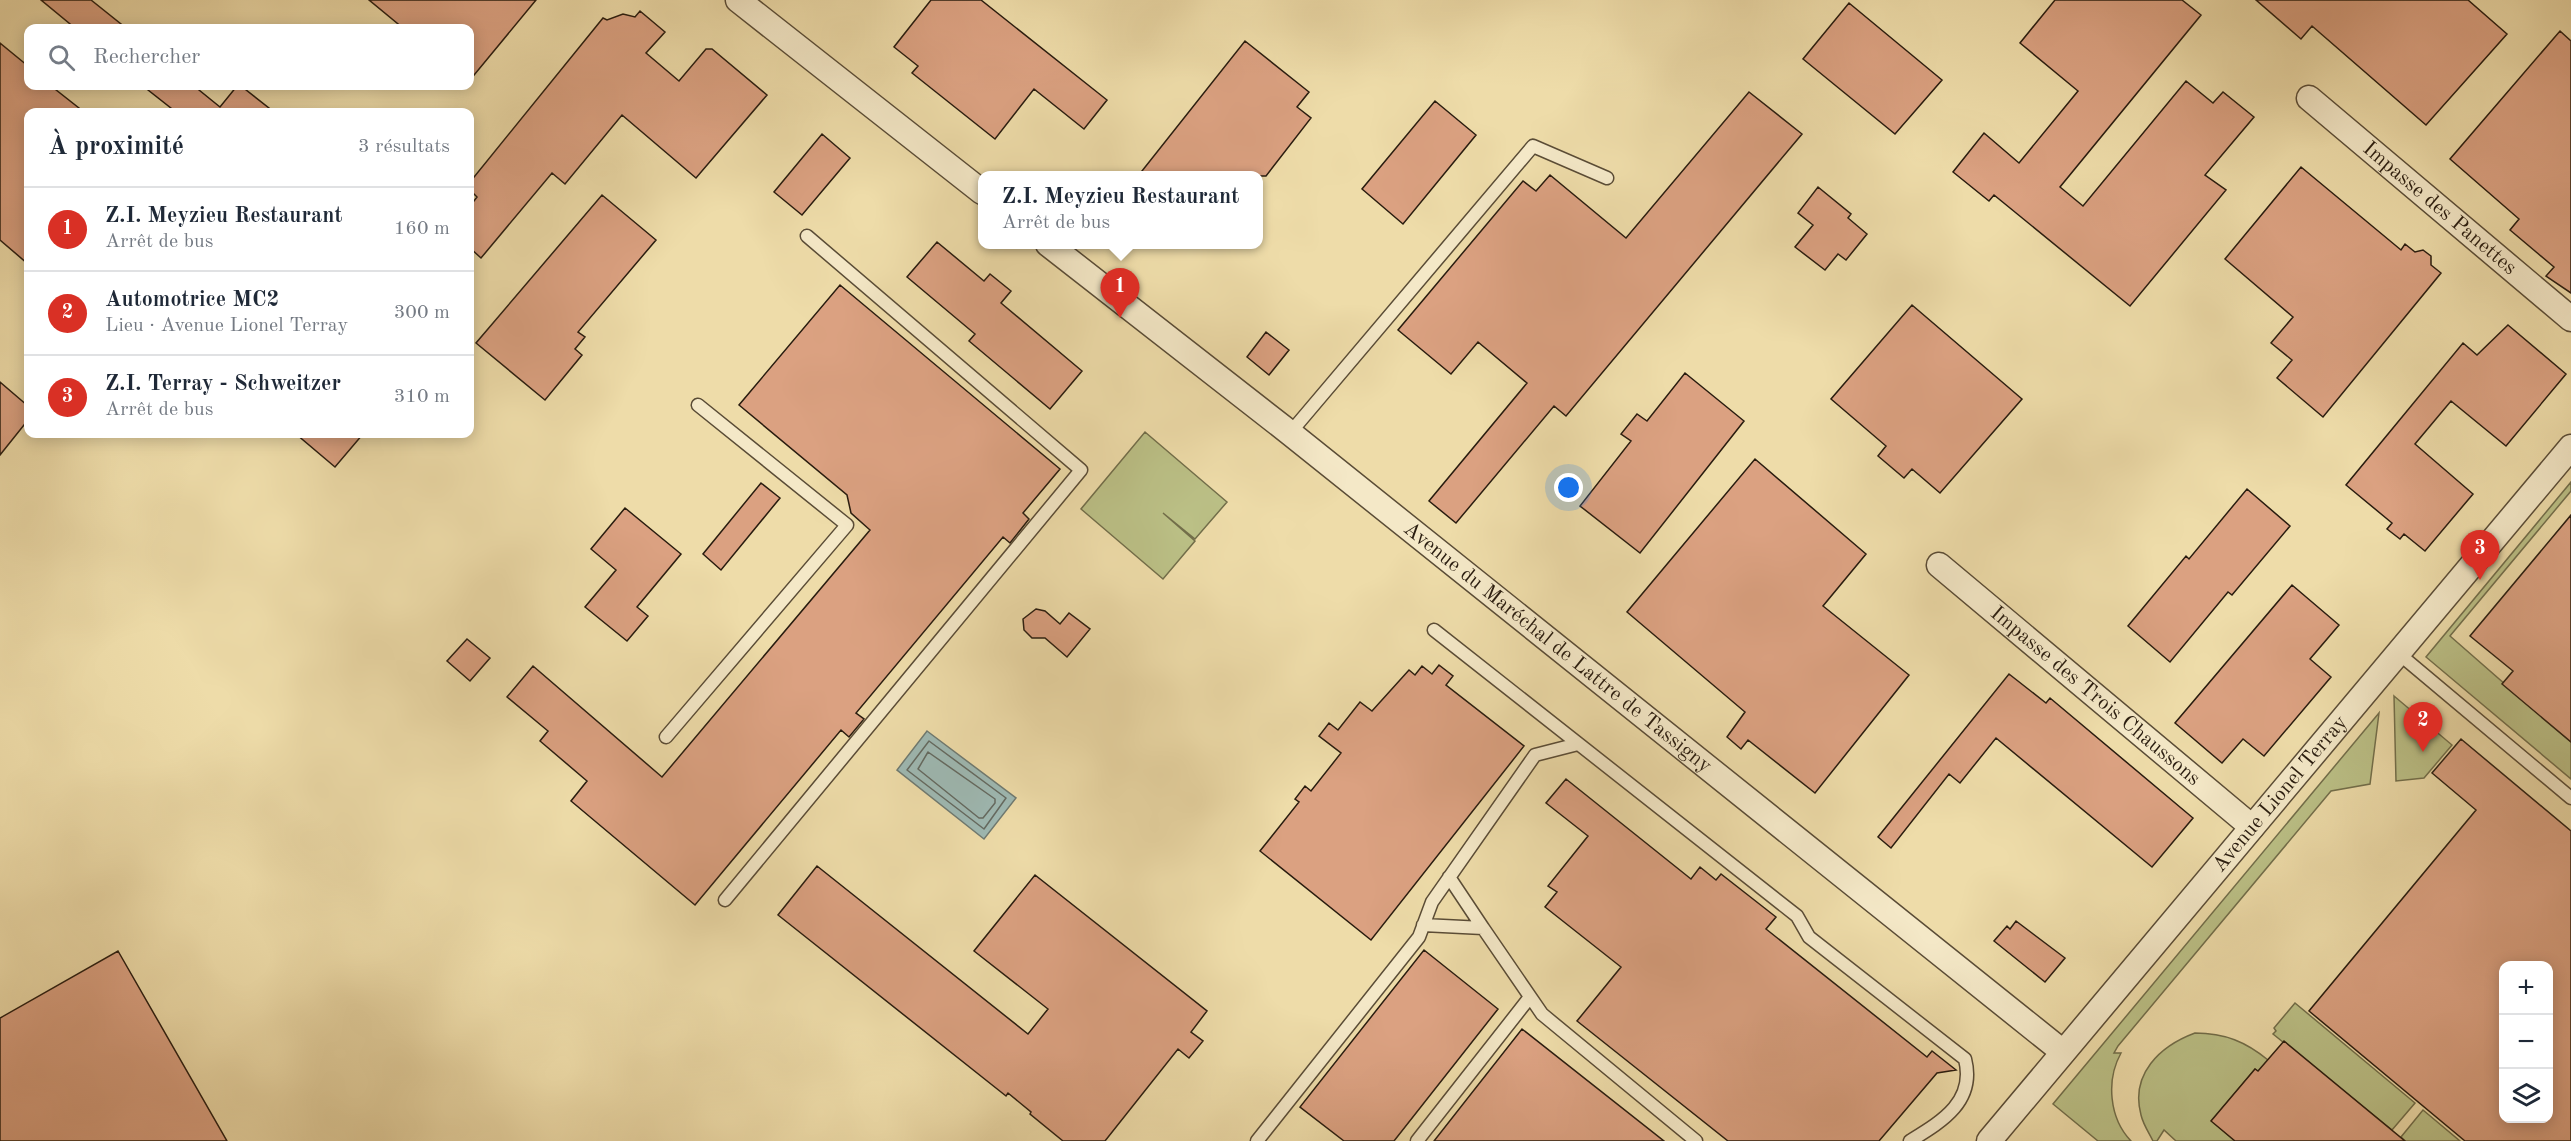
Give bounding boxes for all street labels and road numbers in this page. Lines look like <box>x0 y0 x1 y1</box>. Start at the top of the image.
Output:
street label: Impasse des Panettes <box>2359 138 2521 279</box>
street label: Avenue du Maréchal de Lattre de Tassigny <box>1400 518 1716 777</box>
street label: Impasse des Trois Chaussons <box>1986 602 2204 790</box>
street label: Avenue Lionel Terray <box>2209 712 2351 876</box>

